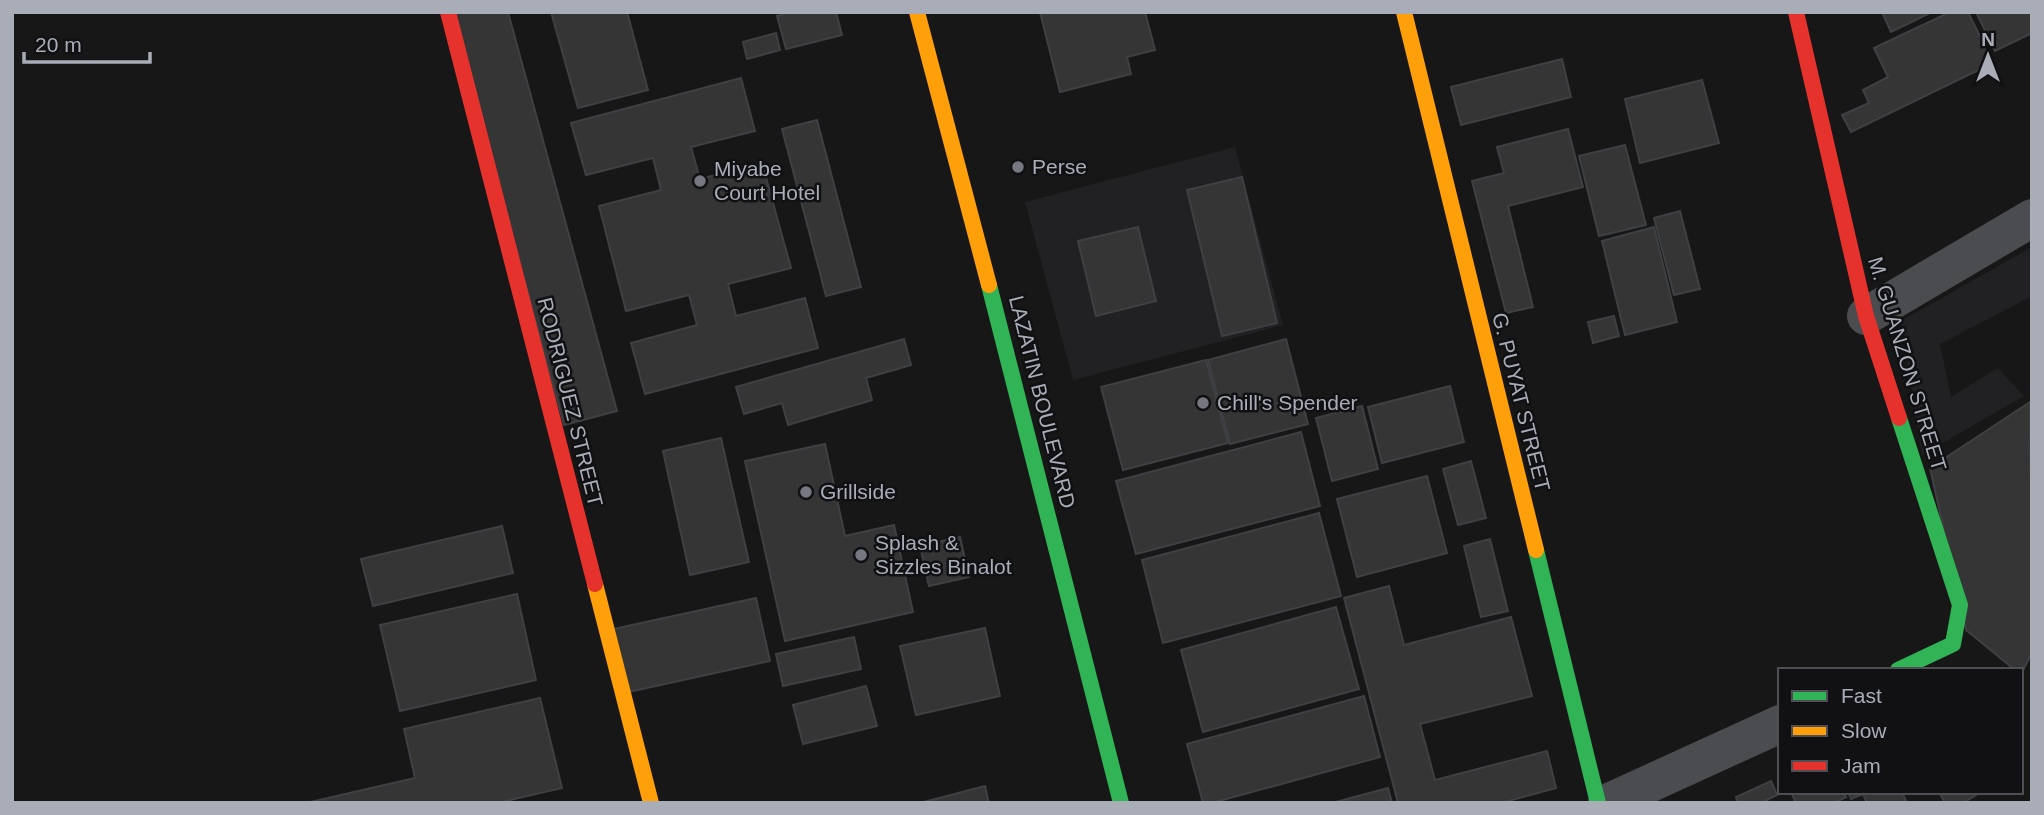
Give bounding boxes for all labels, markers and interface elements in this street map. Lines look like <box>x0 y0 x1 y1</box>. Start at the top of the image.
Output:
scale bar <box>24 21 150 65</box>
north arrow <box>1953 21 2023 91</box>
text: N <box>1981 29 1995 50</box>
text: 20 m <box>35 33 82 56</box>
place label: Perse <box>1032 155 1087 178</box>
place label: Miyabe Court Hotel <box>714 157 820 204</box>
marker: Perse <box>1010 159 1026 175</box>
marker: Miyabe Court Hotel <box>692 173 708 189</box>
street label: M. GUANZON STREET <box>1864 254 1951 474</box>
street label: LAZATIN BOULEVARD <box>1005 293 1080 511</box>
street label: RODRIGUEZ STREET <box>533 295 608 509</box>
street label: G. PUYAT STREET <box>1488 310 1555 494</box>
place label: Chill's Spender <box>1217 391 1358 414</box>
marker: Chill's Spender <box>1195 395 1211 411</box>
place label: Grillside <box>820 480 896 503</box>
marker: Grillside <box>798 484 814 500</box>
place label: Splash & Sizzles Binalot <box>875 531 1012 578</box>
marker: Splash & Sizzles Binalot <box>853 547 869 563</box>
legend <box>1778 668 2023 794</box>
text: Fast <box>1841 684 1882 707</box>
text: Slow <box>1841 719 1887 742</box>
text: Jam <box>1841 754 1881 777</box>

